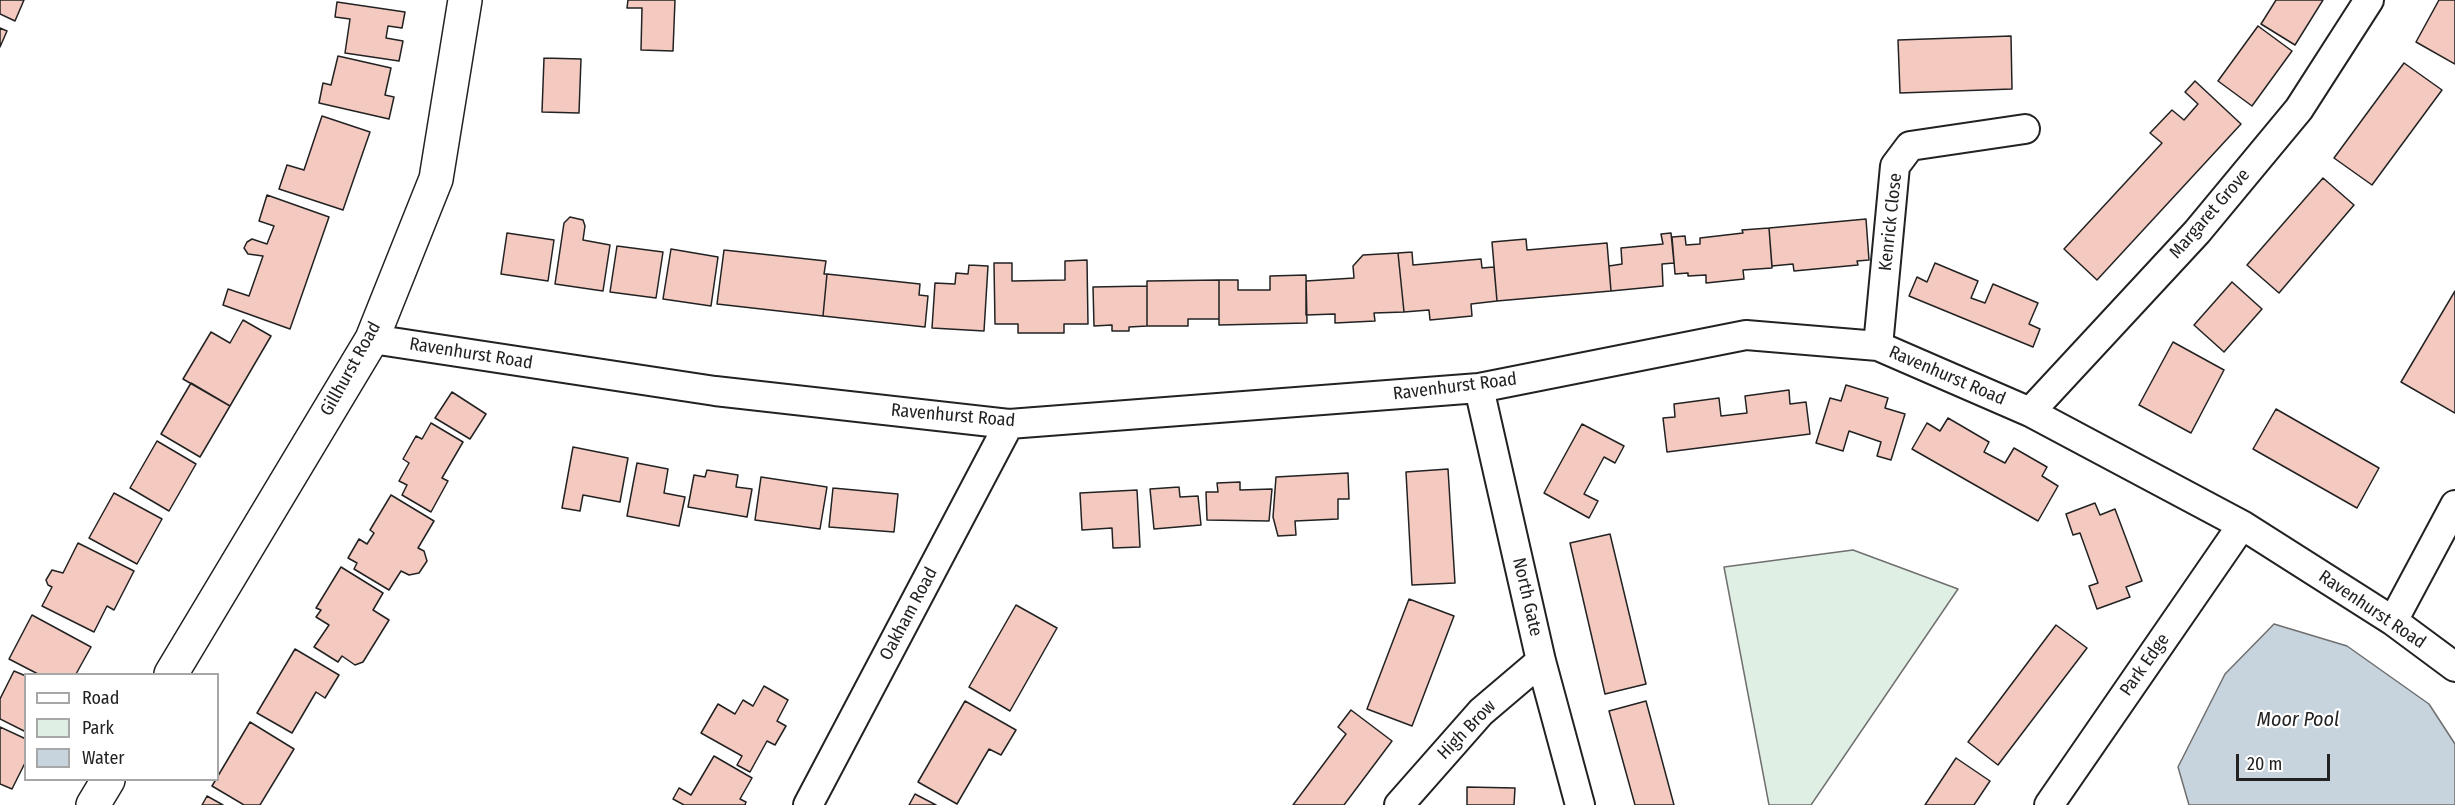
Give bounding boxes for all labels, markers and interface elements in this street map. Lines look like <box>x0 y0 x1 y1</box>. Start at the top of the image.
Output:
street label: Margaret Grove <box>2165 165 2255 263</box>
street label: Kenrick Close <box>1875 172 1907 272</box>
street label: Gillhurst Road <box>316 318 386 420</box>
street label: Ravenhurst Road <box>408 334 534 374</box>
street label: Ravenhurst Road <box>1885 342 2009 410</box>
street label: Ravenhurst Road <box>1392 369 1518 405</box>
street label: Ravenhurst Road <box>890 400 1016 432</box>
street label: North Gate <box>1507 556 1547 638</box>
street label: Oakham Road <box>876 564 942 664</box>
street label: Ravenhurst Road <box>2314 566 2430 654</box>
street label: Park Edge <box>2116 630 2174 700</box>
legend <box>24 673 219 781</box>
text: Road <box>82 687 119 709</box>
street label: High Brow <box>1433 696 1501 764</box>
water label: Moor Pool <box>2257 708 2339 732</box>
text: Park <box>82 717 114 739</box>
scale bar <box>2239 742 2334 780</box>
text: Water <box>82 747 125 769</box>
text: 20 m <box>2247 753 2282 775</box>

